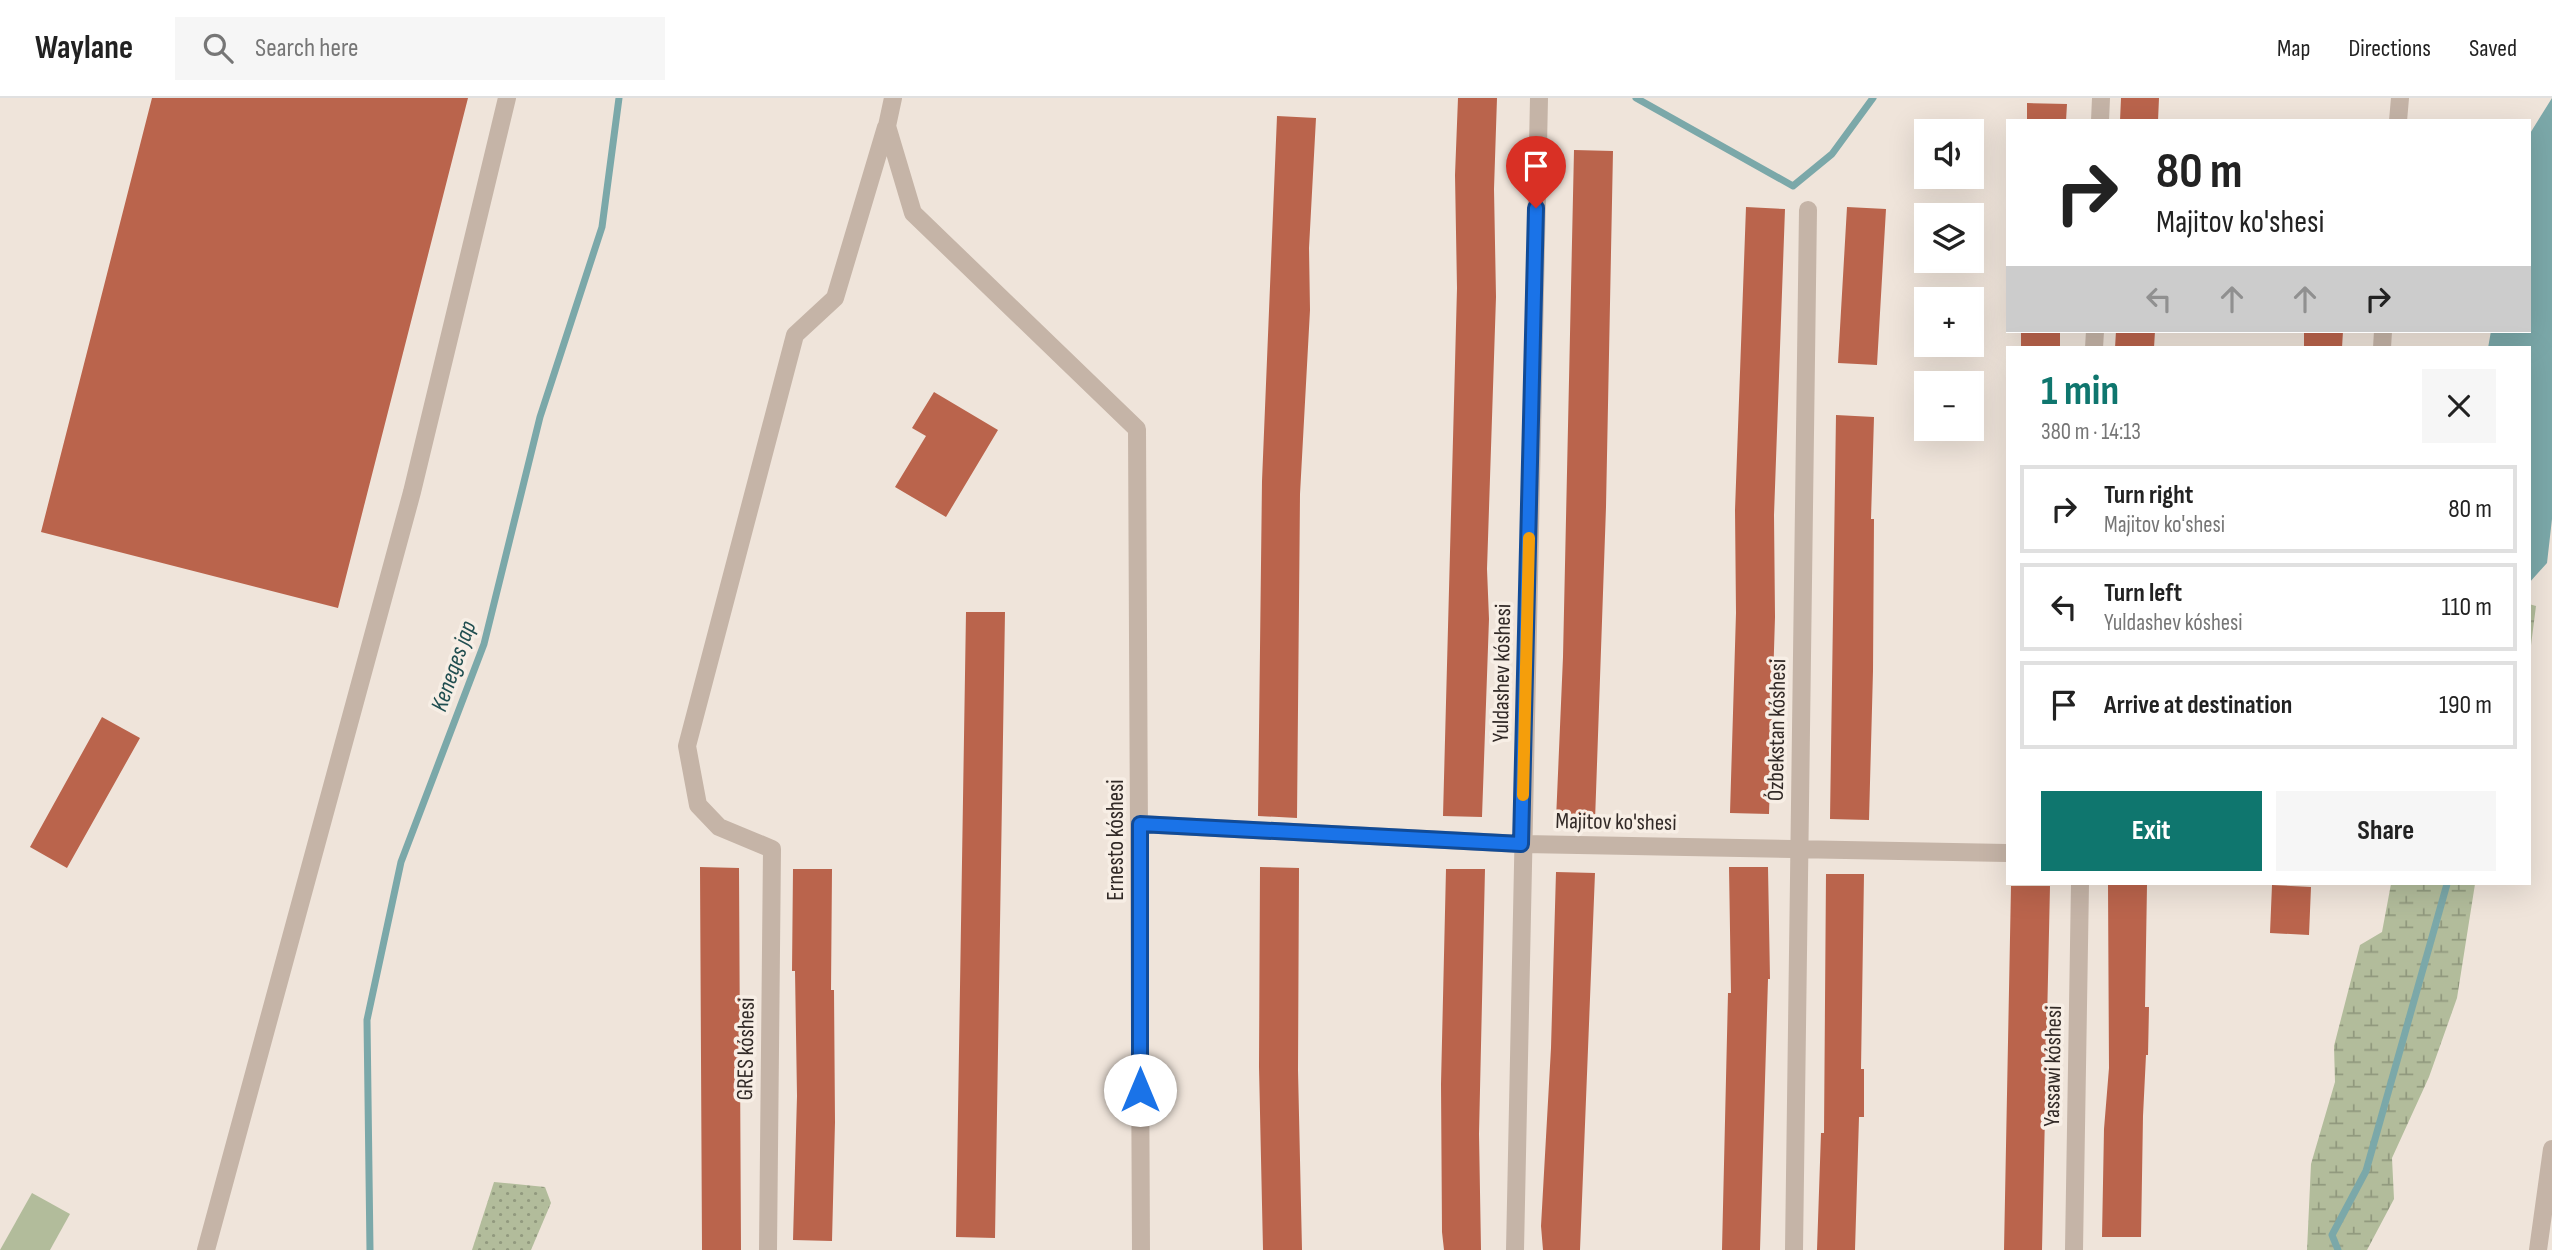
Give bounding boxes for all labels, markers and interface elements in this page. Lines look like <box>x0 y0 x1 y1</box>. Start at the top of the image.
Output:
search box <box>175 17 665 80</box>
text: Waylane <box>35 28 133 68</box>
icon: search <box>199 29 237 67</box>
text: Search here <box>255 33 358 64</box>
text: Map <box>2277 34 2310 63</box>
text: Directions <box>2348 34 2431 63</box>
text: Saved <box>2469 34 2517 63</box>
map controls <box>1914 119 1984 441</box>
button: sound <box>1914 119 1984 189</box>
pin <box>1506 136 1566 208</box>
text: 80 m <box>2156 143 2243 202</box>
icon: arrive <box>1517 147 1555 185</box>
icon: right <box>2041 147 2132 238</box>
button: layers <box>1914 203 1984 273</box>
text: Majitov ko'shesi <box>2156 203 2325 242</box>
icon: left <box>2140 280 2178 318</box>
icon: ahead <box>2213 280 2251 318</box>
icon: ahead <box>2286 280 2324 318</box>
icon: right <box>2359 280 2397 318</box>
button: + <box>1914 287 1984 357</box>
text: 1 min <box>2041 366 2119 417</box>
button: close <box>2422 369 2496 443</box>
button: − <box>1914 371 1984 441</box>
text: 380 m · 14:13 <box>2041 418 2141 446</box>
text: Turn right <box>2104 480 2193 511</box>
icon: right <box>2045 490 2083 528</box>
text: 80 m <box>2448 494 2492 525</box>
text: Majitov ko'shesi <box>2104 511 2225 539</box>
text: Turn left <box>2104 578 2182 609</box>
icon: left <box>2045 588 2083 626</box>
text: 110 m <box>2441 592 2492 623</box>
street label: Yuldashev kóshesi <box>1487 603 1517 743</box>
text: Yuldashev kóshesi <box>2104 609 2243 637</box>
water label: Keneges jap <box>424 617 483 715</box>
street label: Ózbekstan kóshesi <box>1762 659 1792 801</box>
icon: arrive <box>2045 686 2083 724</box>
text: Arrive at destination <box>2104 690 2292 721</box>
text: 190 m <box>2439 690 2492 721</box>
street label: Ernesto kóshesi <box>1102 779 1130 901</box>
button: Exit <box>2041 791 2262 871</box>
button: Share <box>2276 791 2496 871</box>
street label: Majitov ko'shesi <box>1555 807 1677 837</box>
street label: GRES kóshesi <box>731 997 761 1101</box>
street label: Yassawi kóshesi <box>2038 1005 2068 1127</box>
position arrow <box>1103 1053 1177 1127</box>

